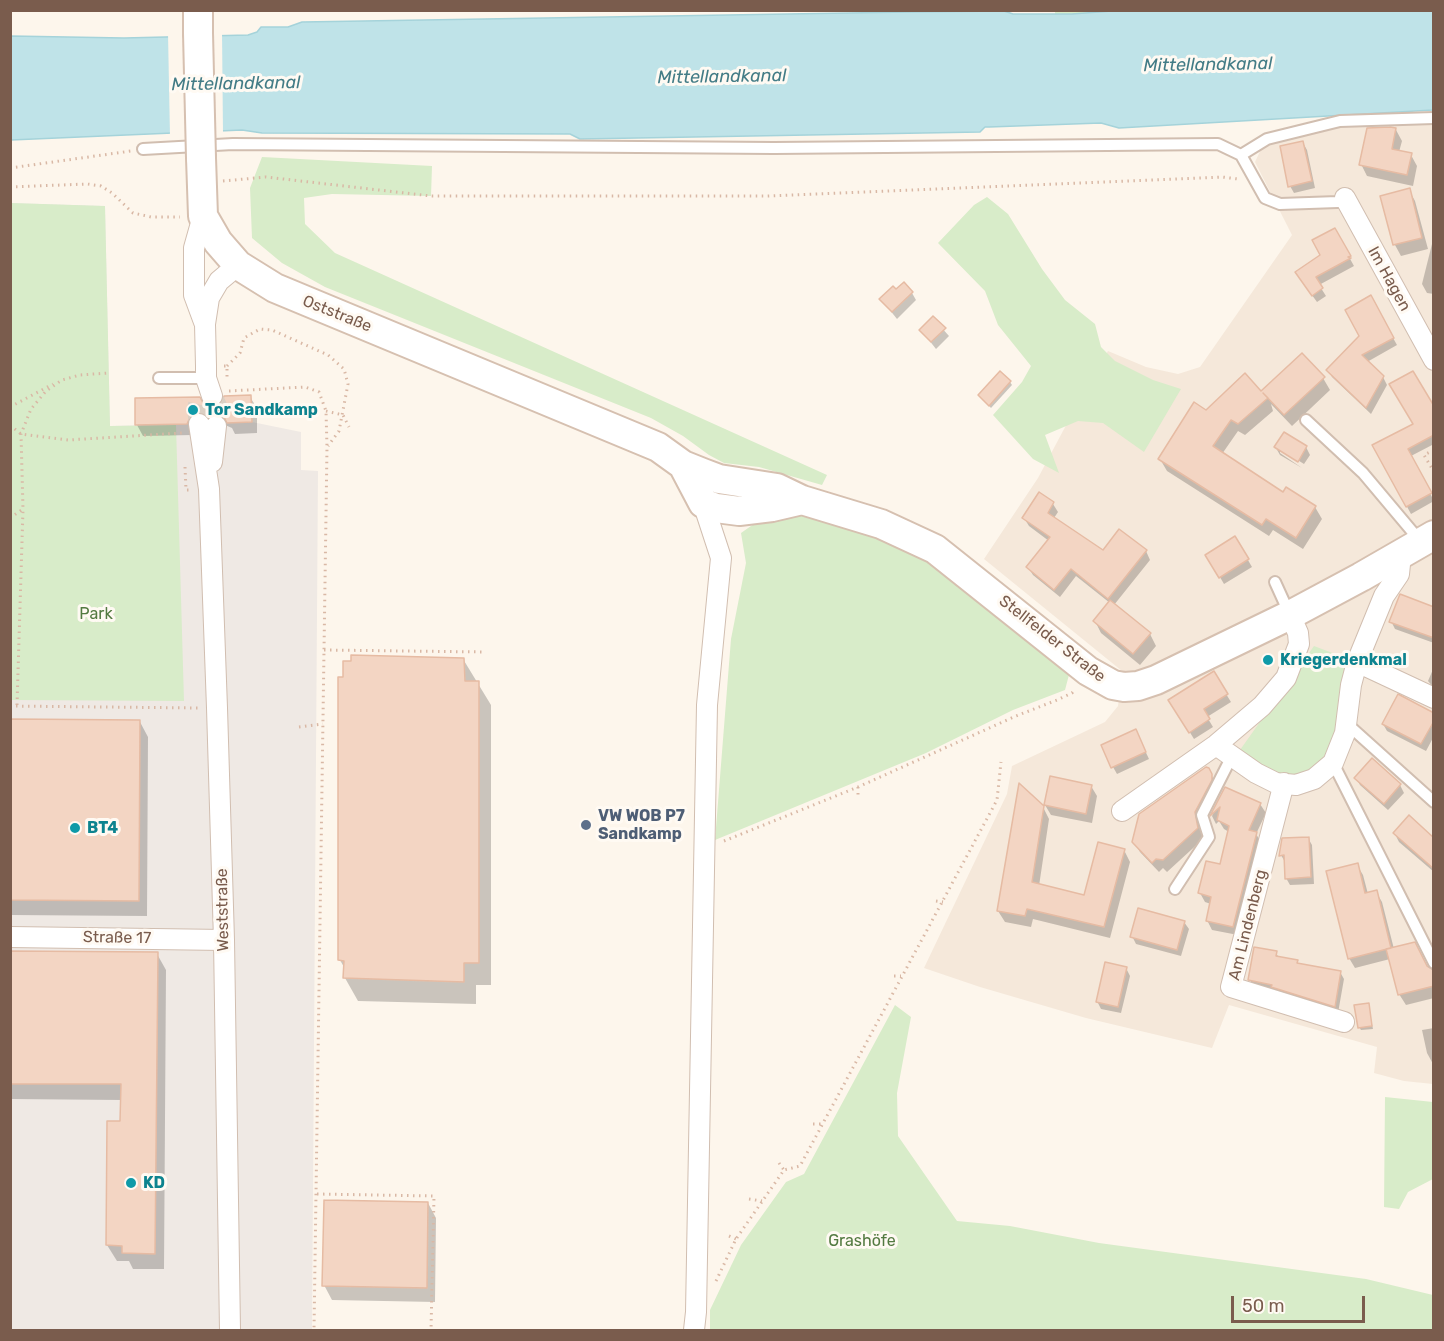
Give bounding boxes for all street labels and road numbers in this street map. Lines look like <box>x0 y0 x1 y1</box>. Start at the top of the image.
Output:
street label: Im Hagen <box>1363 243 1415 315</box>
street label: Oststraße <box>300 291 374 337</box>
street label: Stellfelder Straße <box>995 592 1109 686</box>
street label: Weststraße <box>213 868 233 952</box>
street label: Am Lindenberg <box>1225 868 1271 982</box>
street label: Straße 17 <box>83 928 151 948</box>

